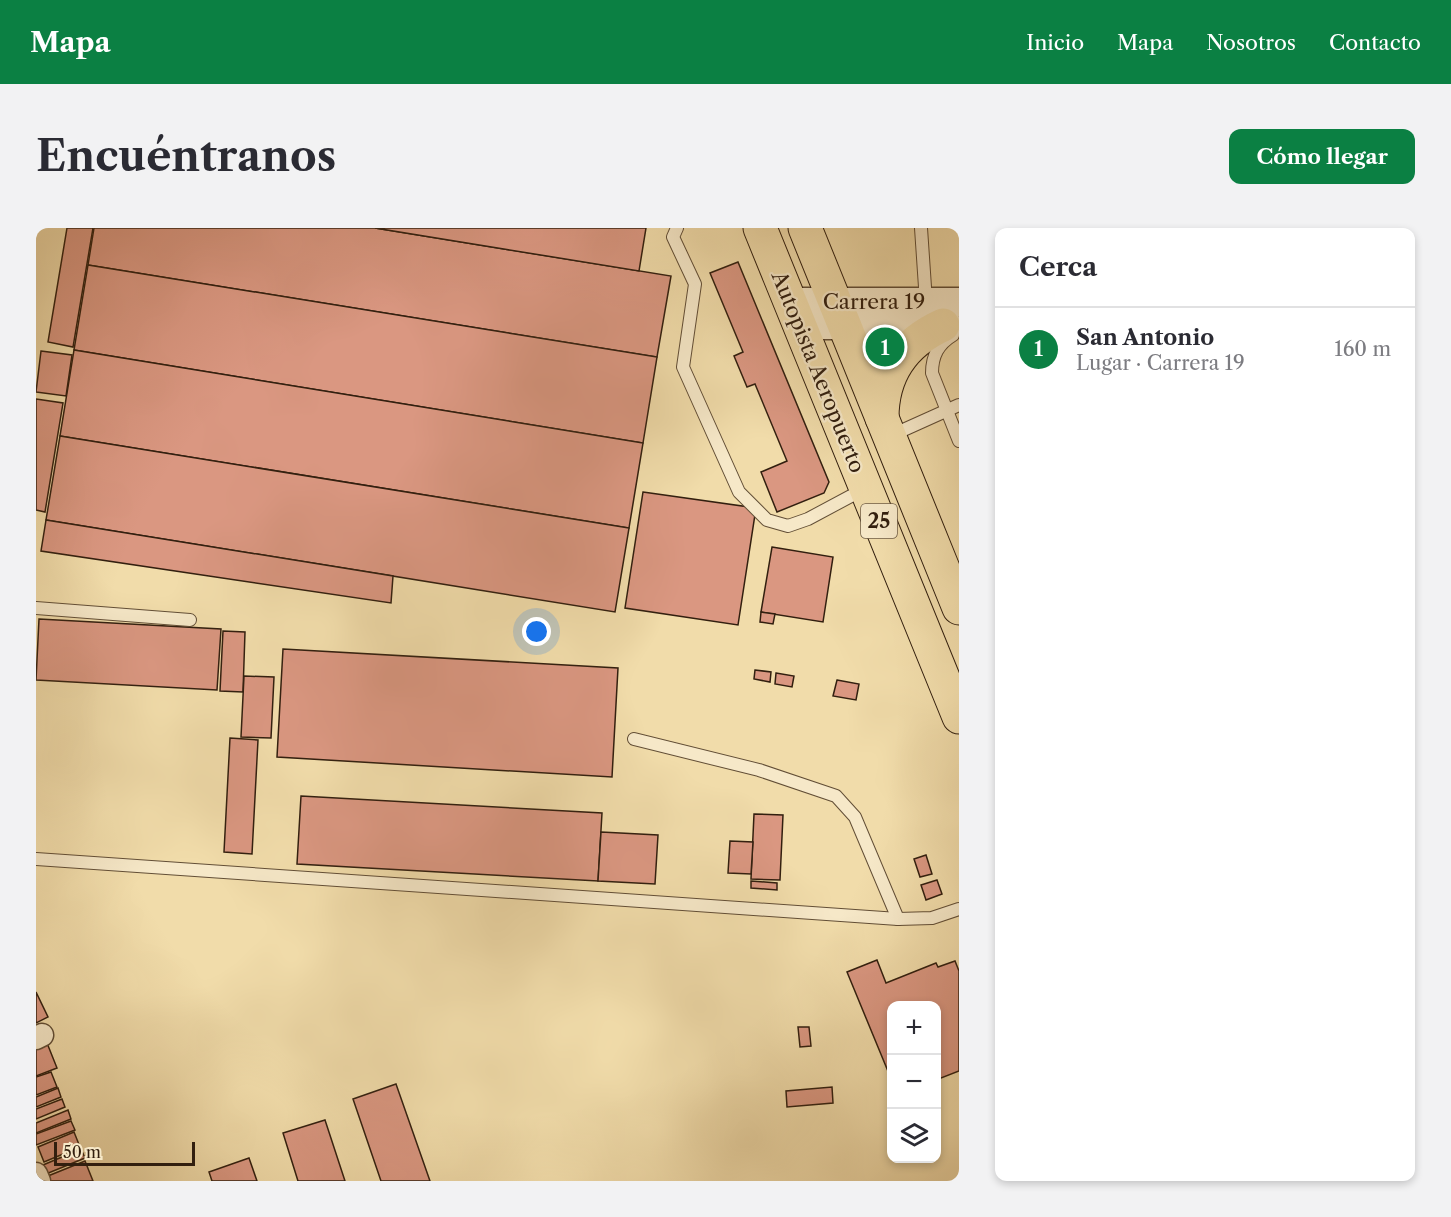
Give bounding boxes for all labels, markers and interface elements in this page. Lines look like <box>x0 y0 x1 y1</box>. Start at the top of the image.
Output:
text: Mapa <box>30 25 111 59</box>
text: Inicio <box>1026 30 1084 55</box>
text: Mapa <box>1117 30 1173 55</box>
text: Nosotros <box>1206 30 1296 55</box>
text: Contacto <box>1329 30 1421 55</box>
button: Cómo llegar <box>1229 129 1415 184</box>
text: Encuéntranos <box>36 130 336 182</box>
text: Cerca <box>1019 251 1097 283</box>
street label: Autopista Aeropuerto <box>766 266 870 476</box>
street label: Carrera 19 <box>823 289 925 314</box>
pin: 1 <box>866 324 904 370</box>
text: San Antonio <box>1076 324 1214 351</box>
text: 1 <box>1034 337 1043 361</box>
text: 160 m <box>1334 337 1391 361</box>
text: Lugar · Carrera 19 <box>1076 351 1245 375</box>
road number: 25 <box>861 504 897 538</box>
your location <box>522 617 551 646</box>
map controls <box>887 1001 941 1163</box>
button: + <box>887 1001 941 1055</box>
button: − <box>887 1055 941 1109</box>
button: layers <box>887 1109 941 1163</box>
scale bar <box>54 1139 195 1166</box>
text: 50 m <box>63 1142 101 1162</box>

